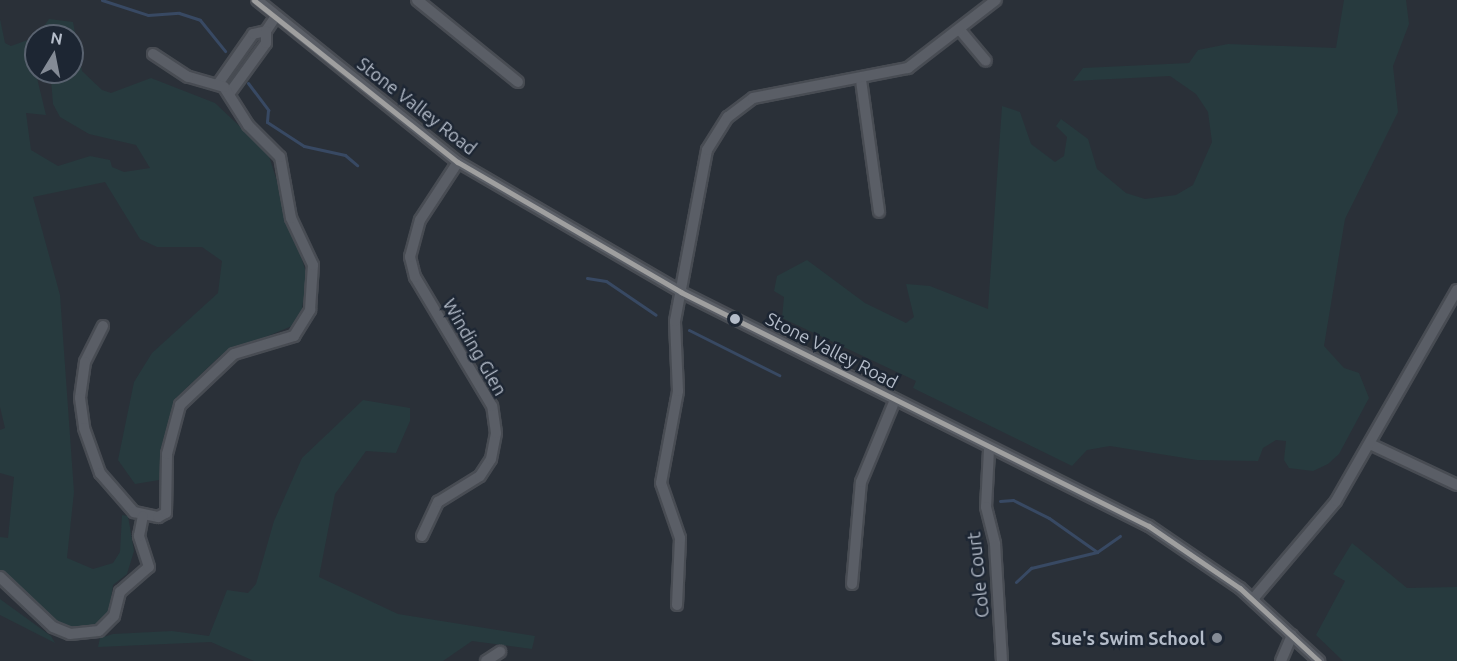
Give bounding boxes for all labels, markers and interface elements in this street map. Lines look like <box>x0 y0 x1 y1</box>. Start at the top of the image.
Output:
north arrow <box>24 24 84 84</box>
text: N <box>49 28 64 48</box>
street label: Stone Valley Road <box>353 53 481 159</box>
street label: Winding Glen <box>439 295 511 399</box>
street label: Stone Valley Road <box>762 307 902 393</box>
unlabelled marker <box>729 313 741 325</box>
street label: Cole Court <box>963 531 993 619</box>
place label: Sue's Swim School <box>1051 627 1205 649</box>
marker: Sue's Swim School <box>1210 631 1224 645</box>

